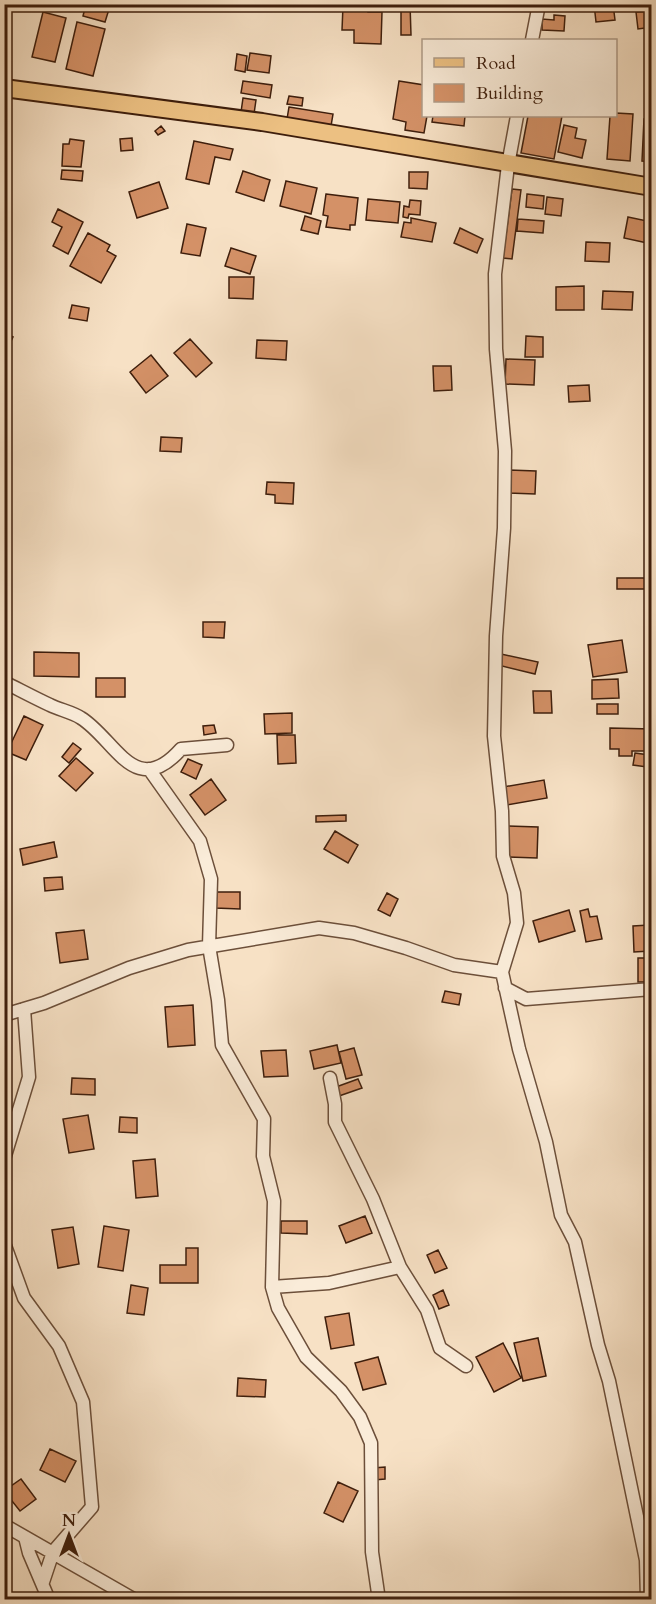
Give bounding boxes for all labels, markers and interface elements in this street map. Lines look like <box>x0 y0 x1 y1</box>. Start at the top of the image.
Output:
legend <box>422 39 617 117</box>
text: Road <box>476 51 516 76</box>
text: Building <box>476 81 544 106</box>
north arrow <box>39 1505 99 1565</box>
text: N <box>62 1510 76 1532</box>

